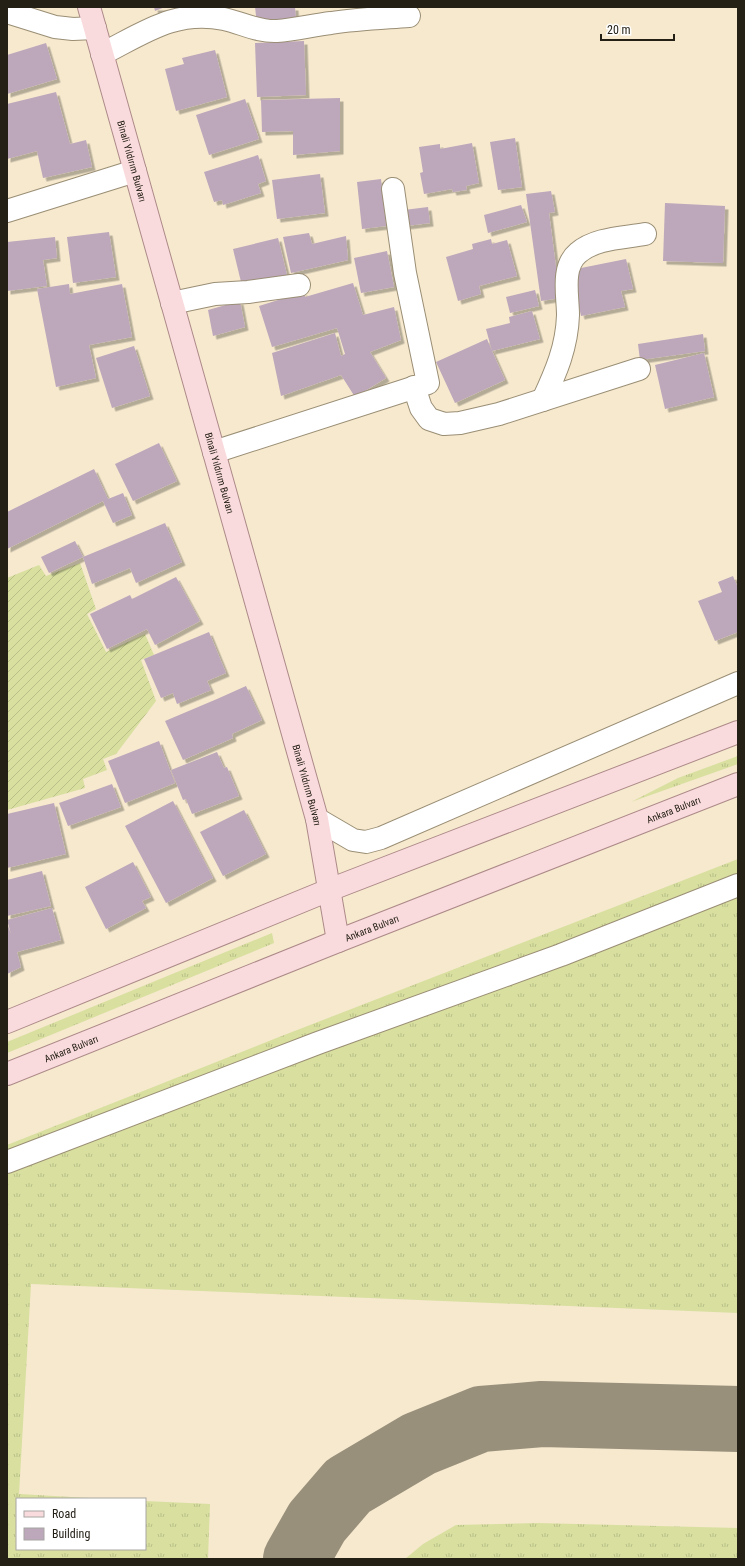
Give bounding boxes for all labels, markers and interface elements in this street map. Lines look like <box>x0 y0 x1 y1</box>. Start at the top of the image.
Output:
scale bar <box>601 16 674 42</box>
text: 20 m <box>607 23 631 37</box>
street label: Binali Yıldırım Bulvarı <box>115 119 148 203</box>
street label: Binali Yıldırım Bulvarı <box>203 431 236 515</box>
street label: Binali Yıldırım Bulvarı <box>290 743 323 826</box>
street label: Ankara Bulvarı <box>645 794 702 825</box>
street label: Ankara Bulvarı <box>343 913 400 944</box>
street label: Ankara Bulvarı <box>43 1033 100 1064</box>
legend <box>16 1498 146 1550</box>
text: Road <box>52 1507 76 1521</box>
text: Building <box>52 1527 90 1541</box>

